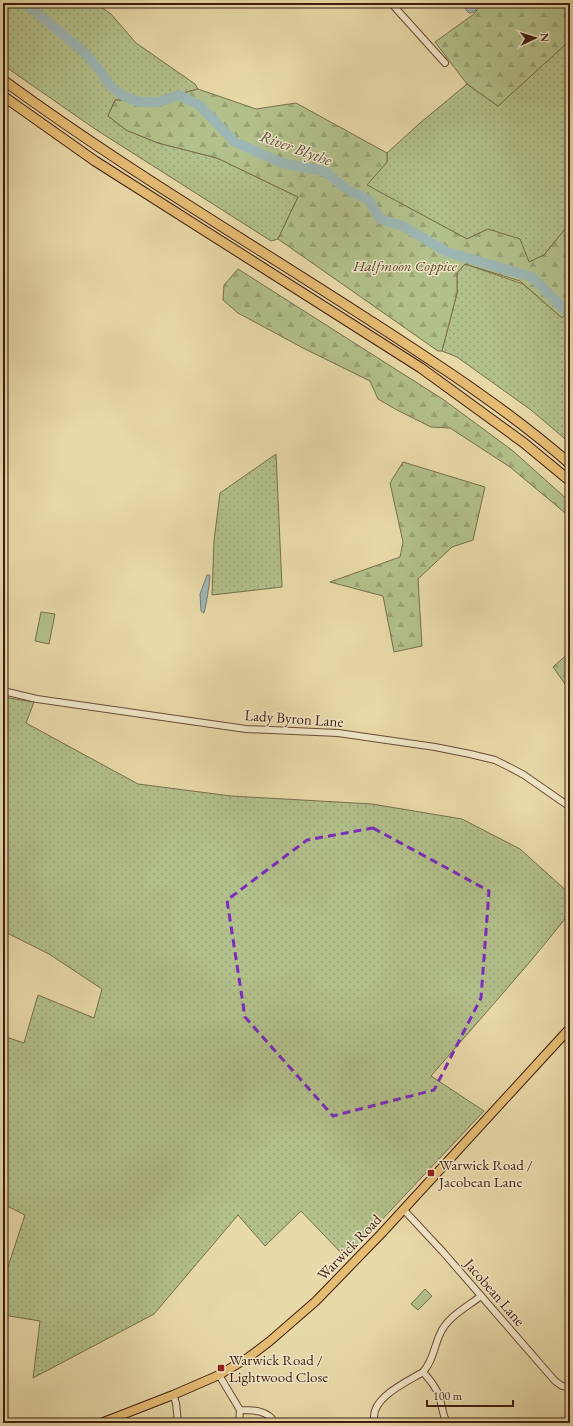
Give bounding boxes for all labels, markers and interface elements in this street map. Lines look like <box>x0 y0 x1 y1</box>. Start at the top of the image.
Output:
north arrow <box>515 18 555 58</box>
text: N <box>538 32 552 42</box>
water label: River Blythe <box>257 125 335 171</box>
park label: Halfmoon Coppice <box>352 256 458 275</box>
street label: Lady Byron Lane <box>244 705 344 731</box>
place label: Warwick Road / Jacobean Lane <box>437 1155 533 1191</box>
marker: Warwick Road / Jacobean Lane <box>426 1168 436 1178</box>
street label: Warwick Road <box>313 1210 386 1284</box>
street label: Jacobean Lane <box>459 1253 530 1330</box>
place label: Warwick Road / Lightwood Close <box>229 1350 328 1386</box>
marker: Warwick Road / Lightwood Close <box>216 1363 226 1373</box>
scale bar <box>427 1382 513 1408</box>
text: 100 m <box>433 1388 463 1404</box>

